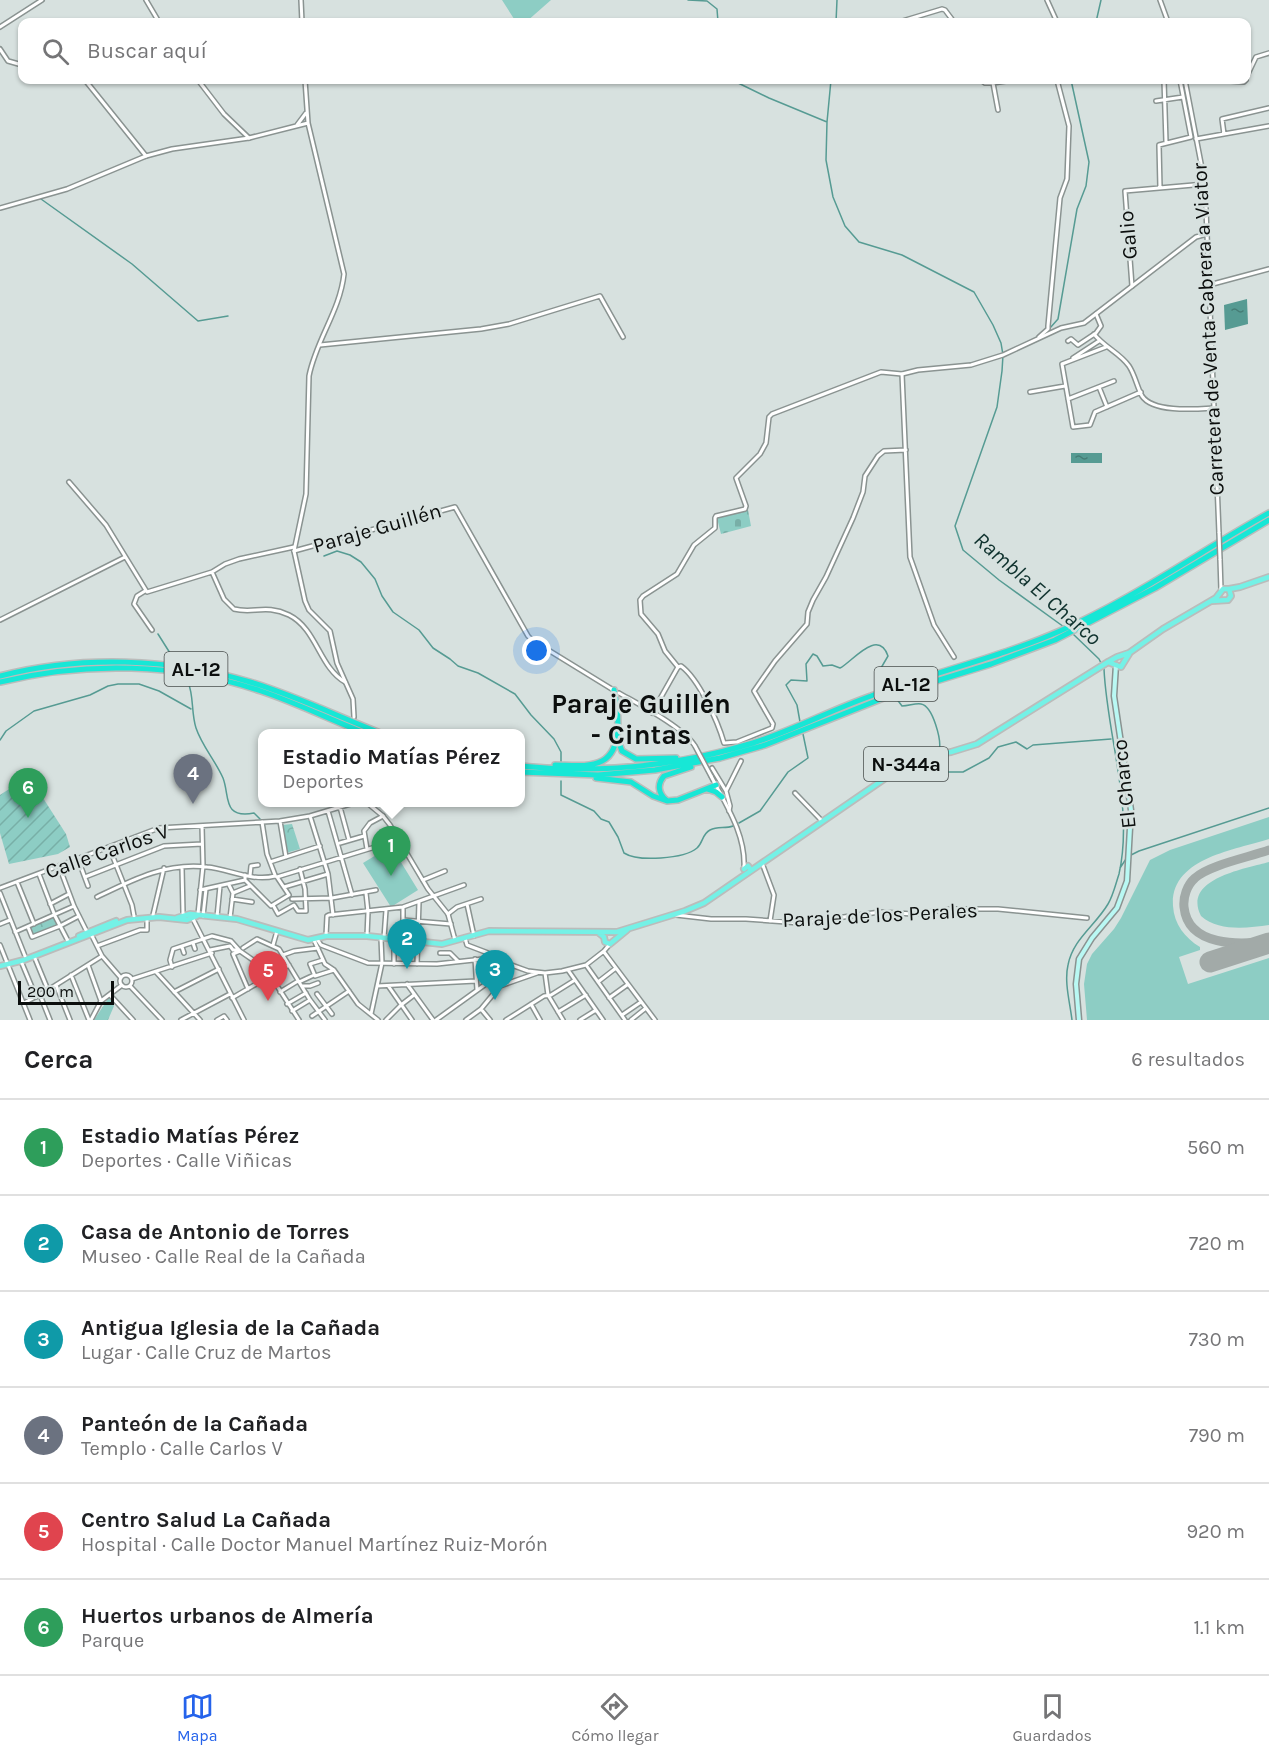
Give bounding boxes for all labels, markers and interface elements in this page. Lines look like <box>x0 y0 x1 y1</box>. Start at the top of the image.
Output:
search box <box>18 18 1251 84</box>
icon: search <box>39 35 72 68</box>
text: Buscar aquí <box>87 38 207 64</box>
street label: Carretera de Venta Cabrera a Viator <box>1187 162 1229 496</box>
street label: Galio <box>1114 210 1142 260</box>
street label: Paraje Guillén <box>310 498 444 558</box>
water label: Rambla El Charco <box>969 527 1106 651</box>
your location <box>522 636 551 665</box>
road number: AL-12 <box>164 652 228 686</box>
road number: AL-12 <box>874 667 938 701</box>
district label: Paraje Guillén - Cintas <box>551 688 731 751</box>
popup <box>258 729 525 807</box>
street label: El Charco <box>1107 738 1141 830</box>
text: Estadio Matías Pérez <box>282 744 501 770</box>
road number: N-344a <box>864 747 948 781</box>
pin: 4 <box>174 754 212 804</box>
pin: 6 <box>9 768 48 818</box>
text: Deportes <box>282 770 364 793</box>
street label: Calle Carlos V <box>42 819 172 883</box>
pin: 1 <box>372 826 410 876</box>
street label: Paraje de los Perales <box>782 898 978 932</box>
pin: 2 <box>388 920 426 969</box>
pin: 3 <box>476 950 514 1000</box>
pin: 5 <box>248 952 288 1001</box>
scale bar <box>18 978 114 1006</box>
text: 200 m <box>27 982 74 1001</box>
text: Cerca <box>24 1044 93 1075</box>
text: 6 resultados <box>1131 1048 1245 1071</box>
text: Estadio Matías Pérez <box>81 1123 299 1149</box>
text: 1 <box>40 1136 47 1159</box>
text: 560 m <box>1187 1136 1245 1159</box>
text: Deportes · Calle Viñicas <box>81 1149 292 1172</box>
text: Casa de Antonio de Torres <box>81 1219 350 1245</box>
text: 2 <box>37 1232 50 1255</box>
text: 720 m <box>1189 1232 1245 1255</box>
text: Museo · Calle Real de la Cañada <box>81 1245 366 1268</box>
text: Antigua Iglesia de la Cañada <box>81 1315 380 1341</box>
text: 3 <box>37 1328 50 1351</box>
text: 730 m <box>1188 1328 1245 1351</box>
text: Lugar · Calle Cruz de Martos <box>81 1341 331 1364</box>
text: Panteón de la Cañada <box>81 1411 308 1437</box>
text: 4 <box>38 1424 49 1447</box>
text: 790 m <box>1189 1424 1245 1447</box>
text: Templo · Calle Carlos V <box>81 1437 283 1460</box>
text: Centro Salud La Cañada <box>81 1507 331 1533</box>
text: 5 <box>38 1520 49 1543</box>
text: 920 m <box>1186 1520 1245 1543</box>
text: Hospital · Calle Doctor Manuel Martínez Ruiz-Morón <box>81 1533 548 1556</box>
text: Huertos urbanos de Almería <box>81 1603 374 1629</box>
text: 6 <box>37 1616 50 1639</box>
text: 1.1 km <box>1193 1616 1245 1639</box>
text: Parque <box>81 1629 144 1652</box>
tab: Mapa <box>177 1690 218 1745</box>
tab: Cómo llegar <box>572 1690 658 1745</box>
tab: Guardados <box>1012 1690 1092 1745</box>

